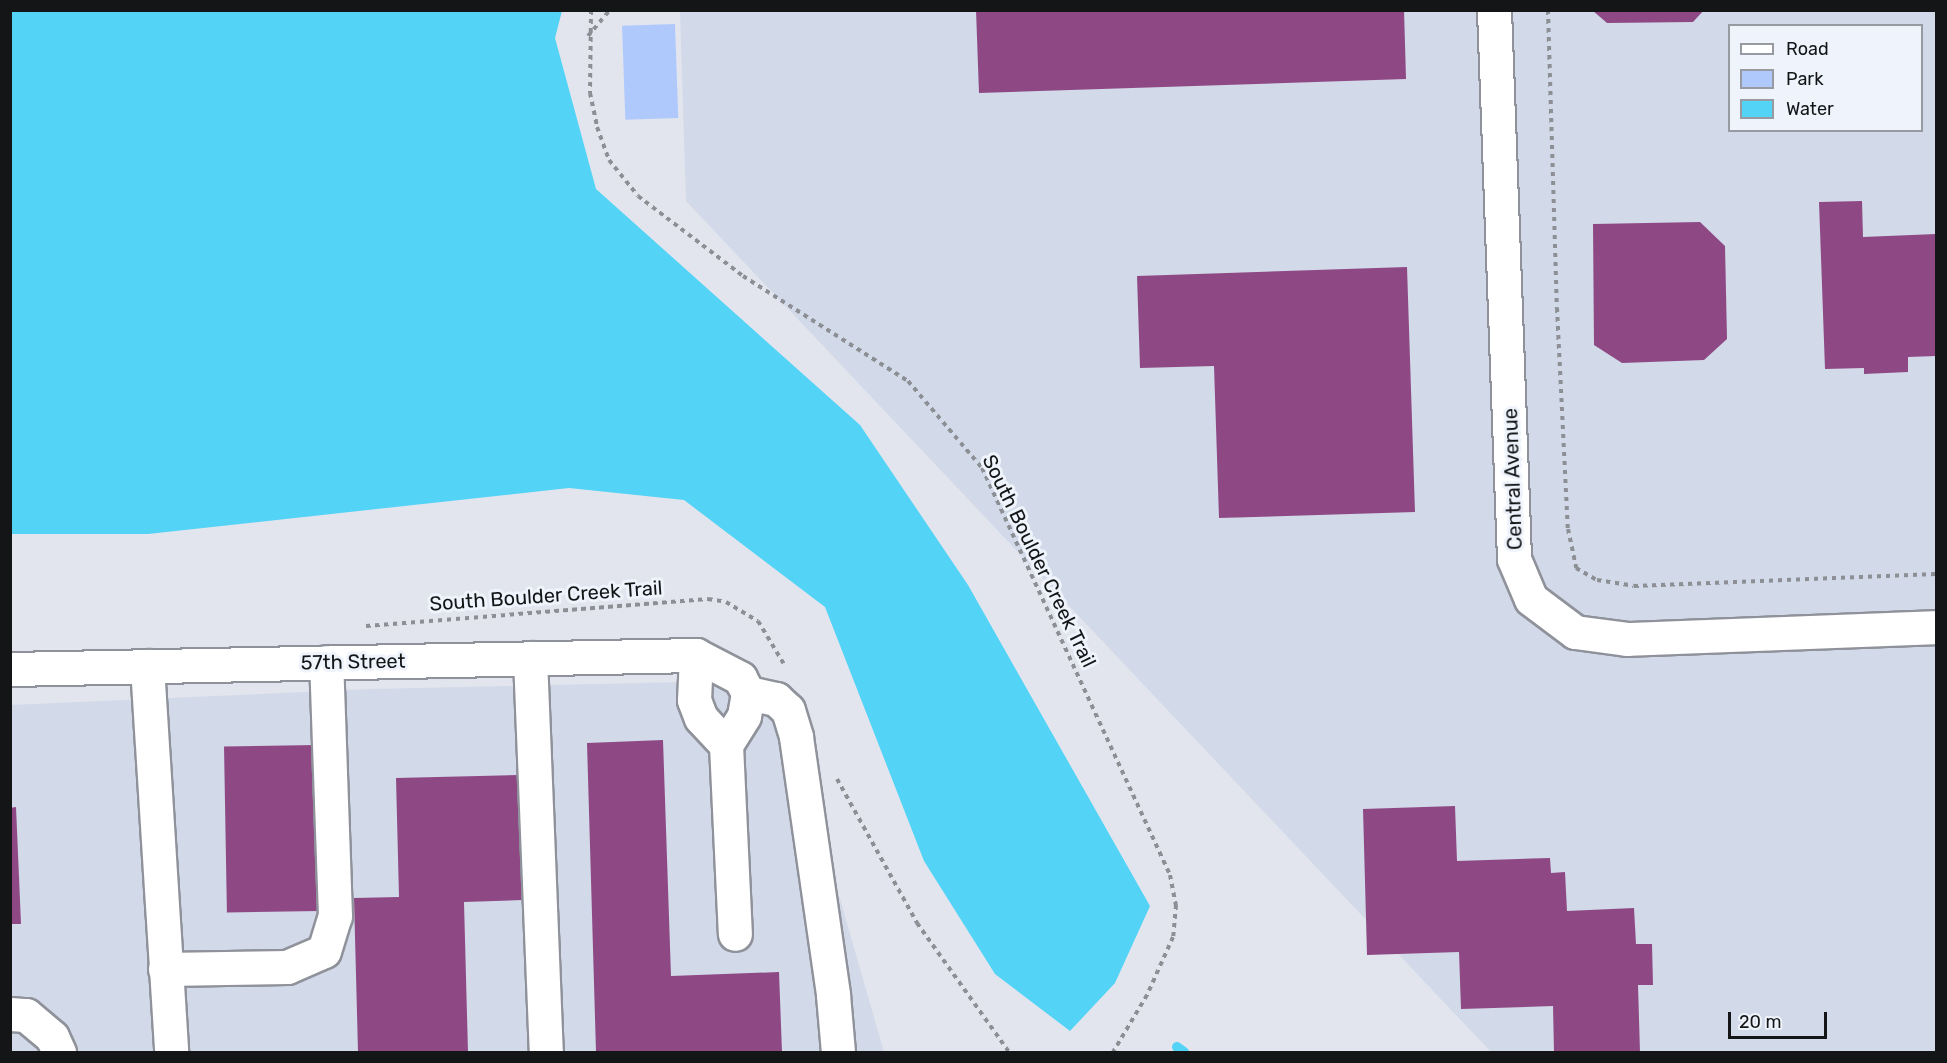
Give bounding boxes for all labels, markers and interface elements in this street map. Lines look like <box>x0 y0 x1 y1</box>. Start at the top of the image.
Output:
legend <box>1728 24 1923 132</box>
text: Road <box>1786 38 1829 60</box>
text: Park <box>1786 68 1823 90</box>
text: Water <box>1786 98 1834 120</box>
street label: Central Avenue <box>1499 407 1527 551</box>
street label: South Boulder Creek Trail <box>977 450 1101 672</box>
street label: South Boulder Creek Trail <box>428 576 664 616</box>
street label: 57th Street <box>300 649 406 675</box>
scale bar <box>1731 1000 1830 1038</box>
text: 20 m <box>1739 1011 1781 1033</box>

